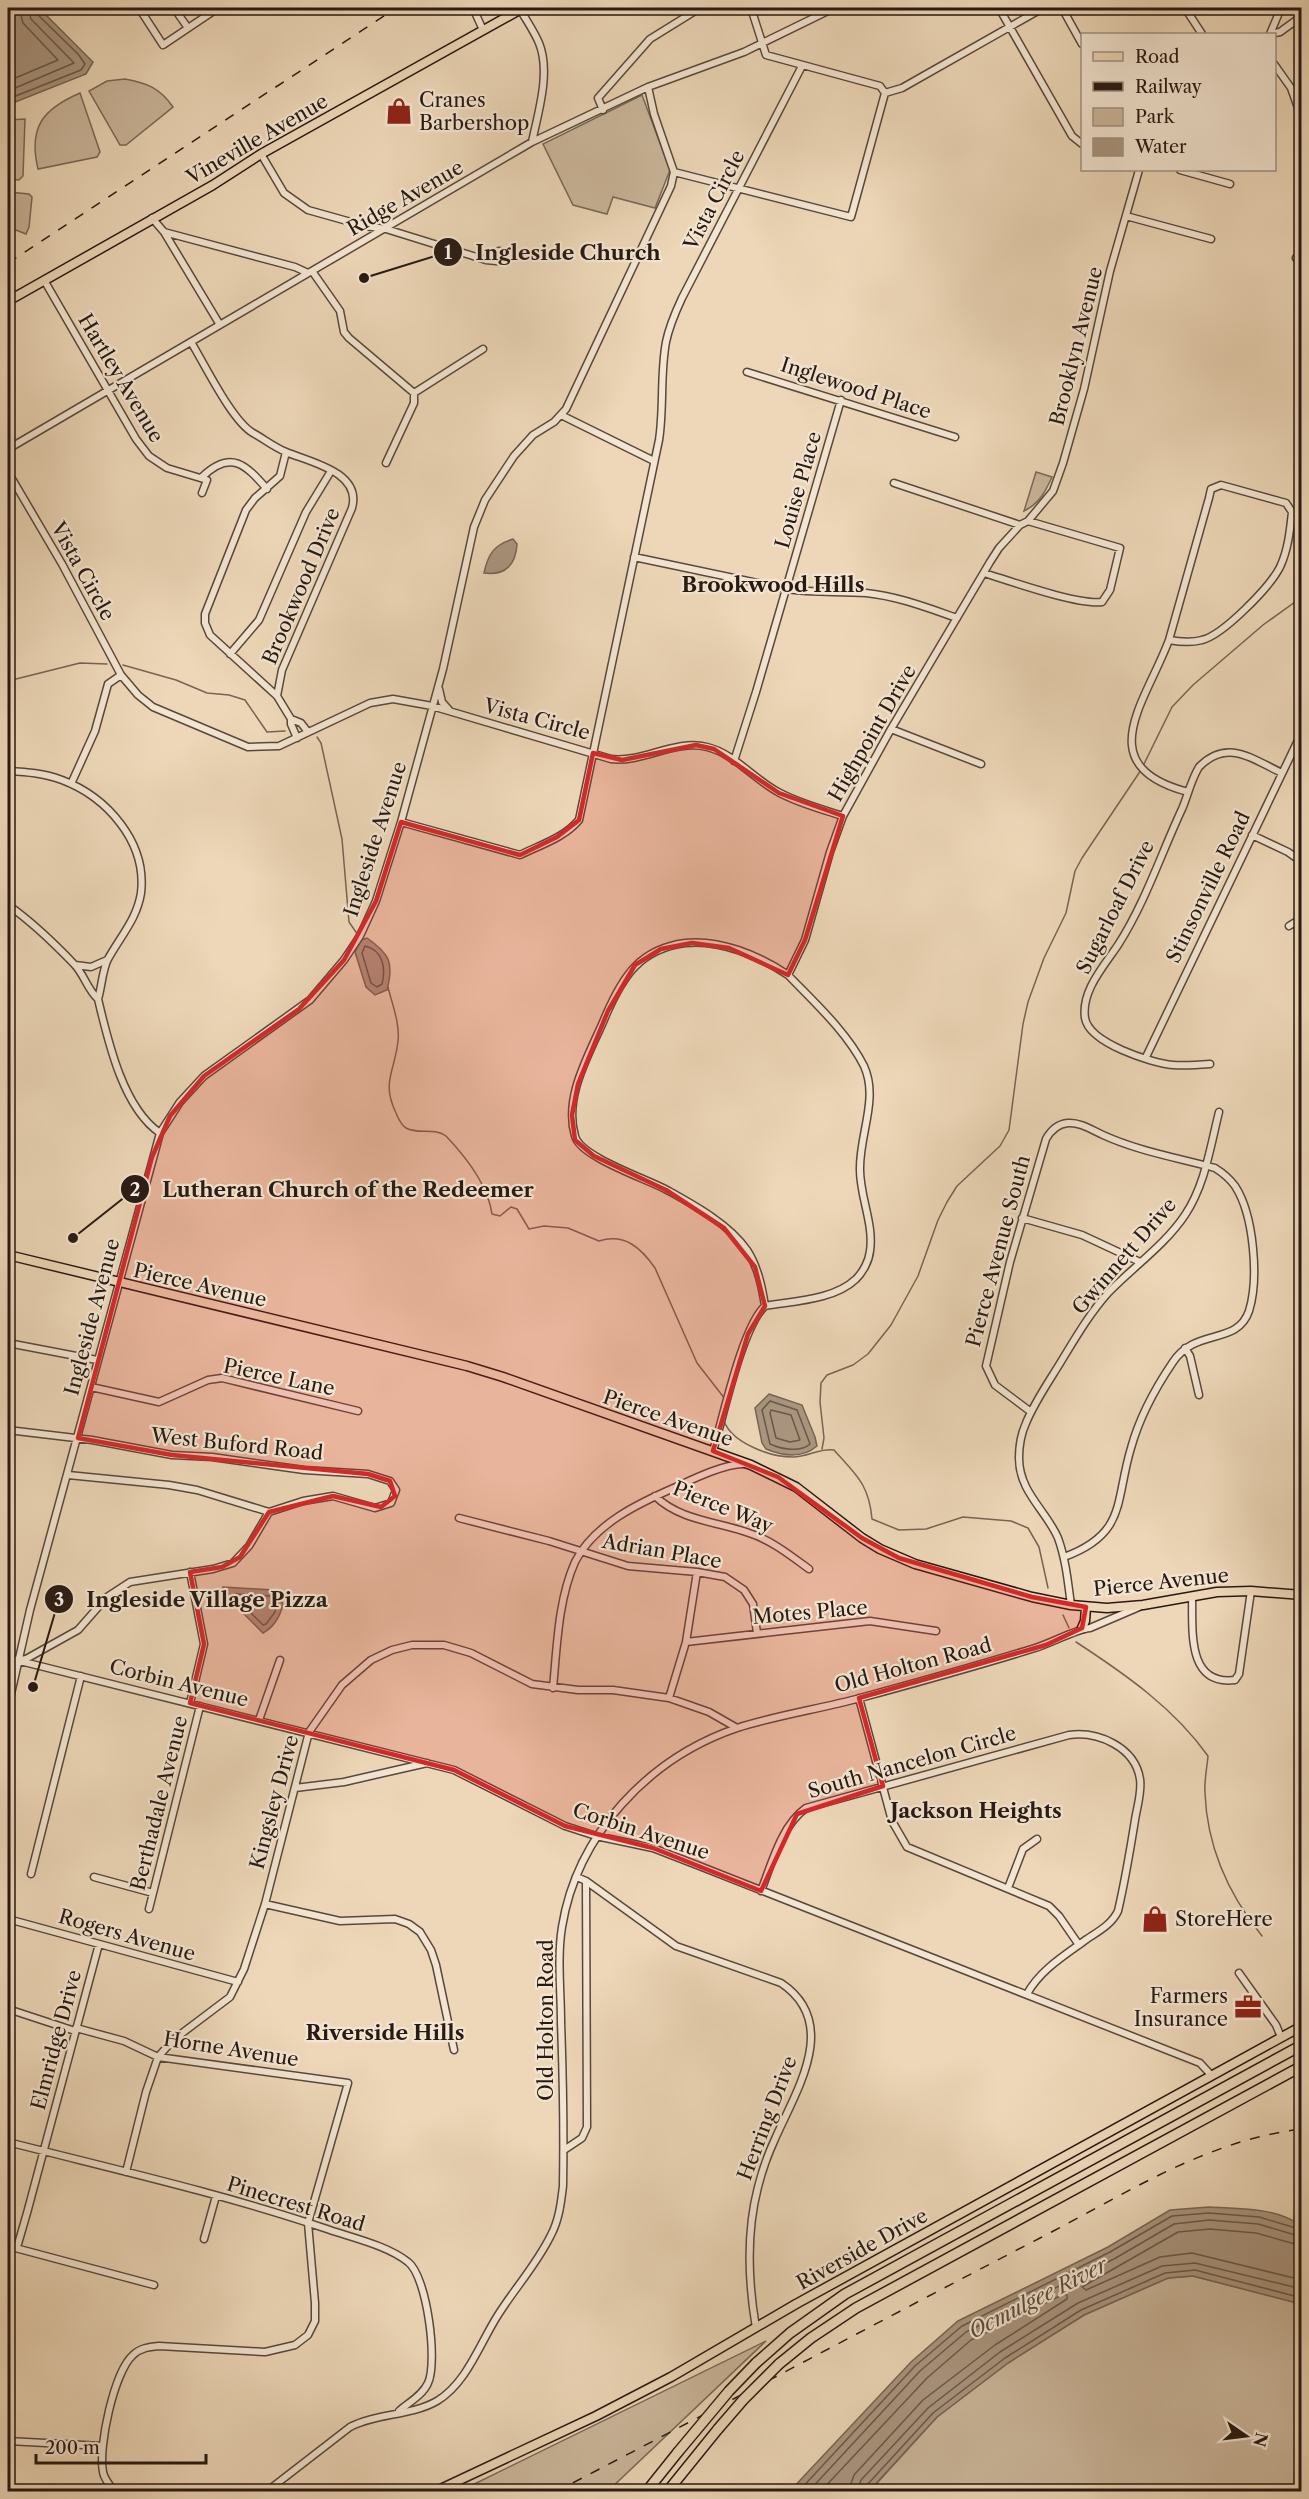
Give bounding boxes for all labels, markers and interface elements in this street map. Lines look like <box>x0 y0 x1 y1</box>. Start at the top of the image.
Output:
legend <box>1081 33 1276 171</box>
text: Road <box>1135 46 1180 68</box>
text: Railway <box>1135 76 1203 98</box>
place label: Cranes Barbershop <box>419 88 529 135</box>
street label: Vineville Avenue <box>181 89 332 190</box>
shop icon: Cranes Barbershop <box>384 96 414 126</box>
text: Park <box>1135 106 1176 128</box>
text: Water <box>1134 136 1187 158</box>
street label: Vista Circle <box>678 146 749 255</box>
street label: Ridge Avenue <box>343 155 467 241</box>
callout: Ingleside Church <box>433 233 673 272</box>
text: Ingleside Church <box>475 240 661 265</box>
text: 1 <box>444 242 452 264</box>
street label: Brooklyn Avenue <box>1045 264 1107 428</box>
street label: Hartley Avenue <box>73 309 169 447</box>
street label: Inglewood Place <box>778 352 934 424</box>
street label: Louise Place <box>770 429 826 551</box>
street label: Brookwood Drive <box>257 504 345 668</box>
street label: Vista Circle <box>46 517 120 625</box>
district label: Brookwood Hills <box>682 572 864 597</box>
street label: Highpoint Drive <box>823 660 921 806</box>
street label: Vista Circle <box>480 693 593 745</box>
street label: Ingleside Avenue <box>339 758 411 920</box>
street label: Stinsonville Road <box>1161 807 1255 967</box>
street label: Sugarloaf Drive <box>1071 836 1159 978</box>
street label: Pierce Avenue South <box>961 1152 1035 1349</box>
callout: Lutheran Church of the Redeemer <box>120 1170 545 1209</box>
text: Lutheran Church of the Redeemer <box>162 1177 534 1202</box>
text: 2 <box>130 1179 140 1201</box>
street label: Gwinnett Drive <box>1067 1193 1181 1319</box>
street label: Ingleside Avenue <box>60 1236 124 1398</box>
street label: Pierce Avenue <box>131 1258 269 1312</box>
street label: Pierce Lane <box>221 1354 337 1400</box>
street label: Pierce Avenue <box>600 1385 736 1451</box>
street label: West Buford Road <box>149 1423 324 1465</box>
street label: Pierce Way <box>669 1476 778 1538</box>
street label: Adrian Place <box>599 1529 724 1573</box>
street label: Pierce Avenue <box>1092 1563 1230 1601</box>
callout: Ingleside Village Pizza <box>44 1580 340 1619</box>
text: Ingleside Village Pizza <box>86 1587 329 1612</box>
text: 3 <box>54 1589 64 1611</box>
street label: Motes Place <box>751 1595 869 1629</box>
street label: Old Holton Road <box>832 1633 994 1697</box>
street label: Corbin Avenue <box>107 1654 251 1712</box>
street label: Berthadale Avenue <box>126 1713 192 1893</box>
street label: South Nancelon Circle <box>805 1721 1019 1803</box>
street label: Kingsley Drive <box>245 1732 303 1872</box>
street label: Corbin Avenue <box>570 1798 712 1864</box>
district label: Jackson Heights <box>886 1798 1062 1823</box>
street label: Rogers Avenue <box>56 1904 198 1966</box>
shop icon: StoreHere <box>1140 1904 1170 1934</box>
place label: StoreHere <box>1175 1907 1273 1931</box>
street label: Old Holton Road <box>534 1939 558 2101</box>
street label: Elmridge Drive <box>26 1967 86 2113</box>
place label: Farmers Insurance <box>1134 1984 1228 2031</box>
office icon: Farmers Insurance <box>1233 1992 1263 2022</box>
district label: Riverside Hills <box>306 2020 464 2045</box>
street label: Horne Avenue <box>162 2026 300 2072</box>
street label: Herring Drive <box>732 2052 802 2184</box>
street label: Pinecrest Road <box>224 2172 368 2236</box>
street label: Riverside Drive <box>792 2203 932 2295</box>
water label: Ocmulgee River <box>964 2251 1113 2343</box>
north arrow <box>1216 2406 1276 2466</box>
scale bar <box>36 2427 206 2465</box>
text: N <box>1249 2430 1272 2449</box>
text: 200 m <box>45 2437 100 2459</box>

